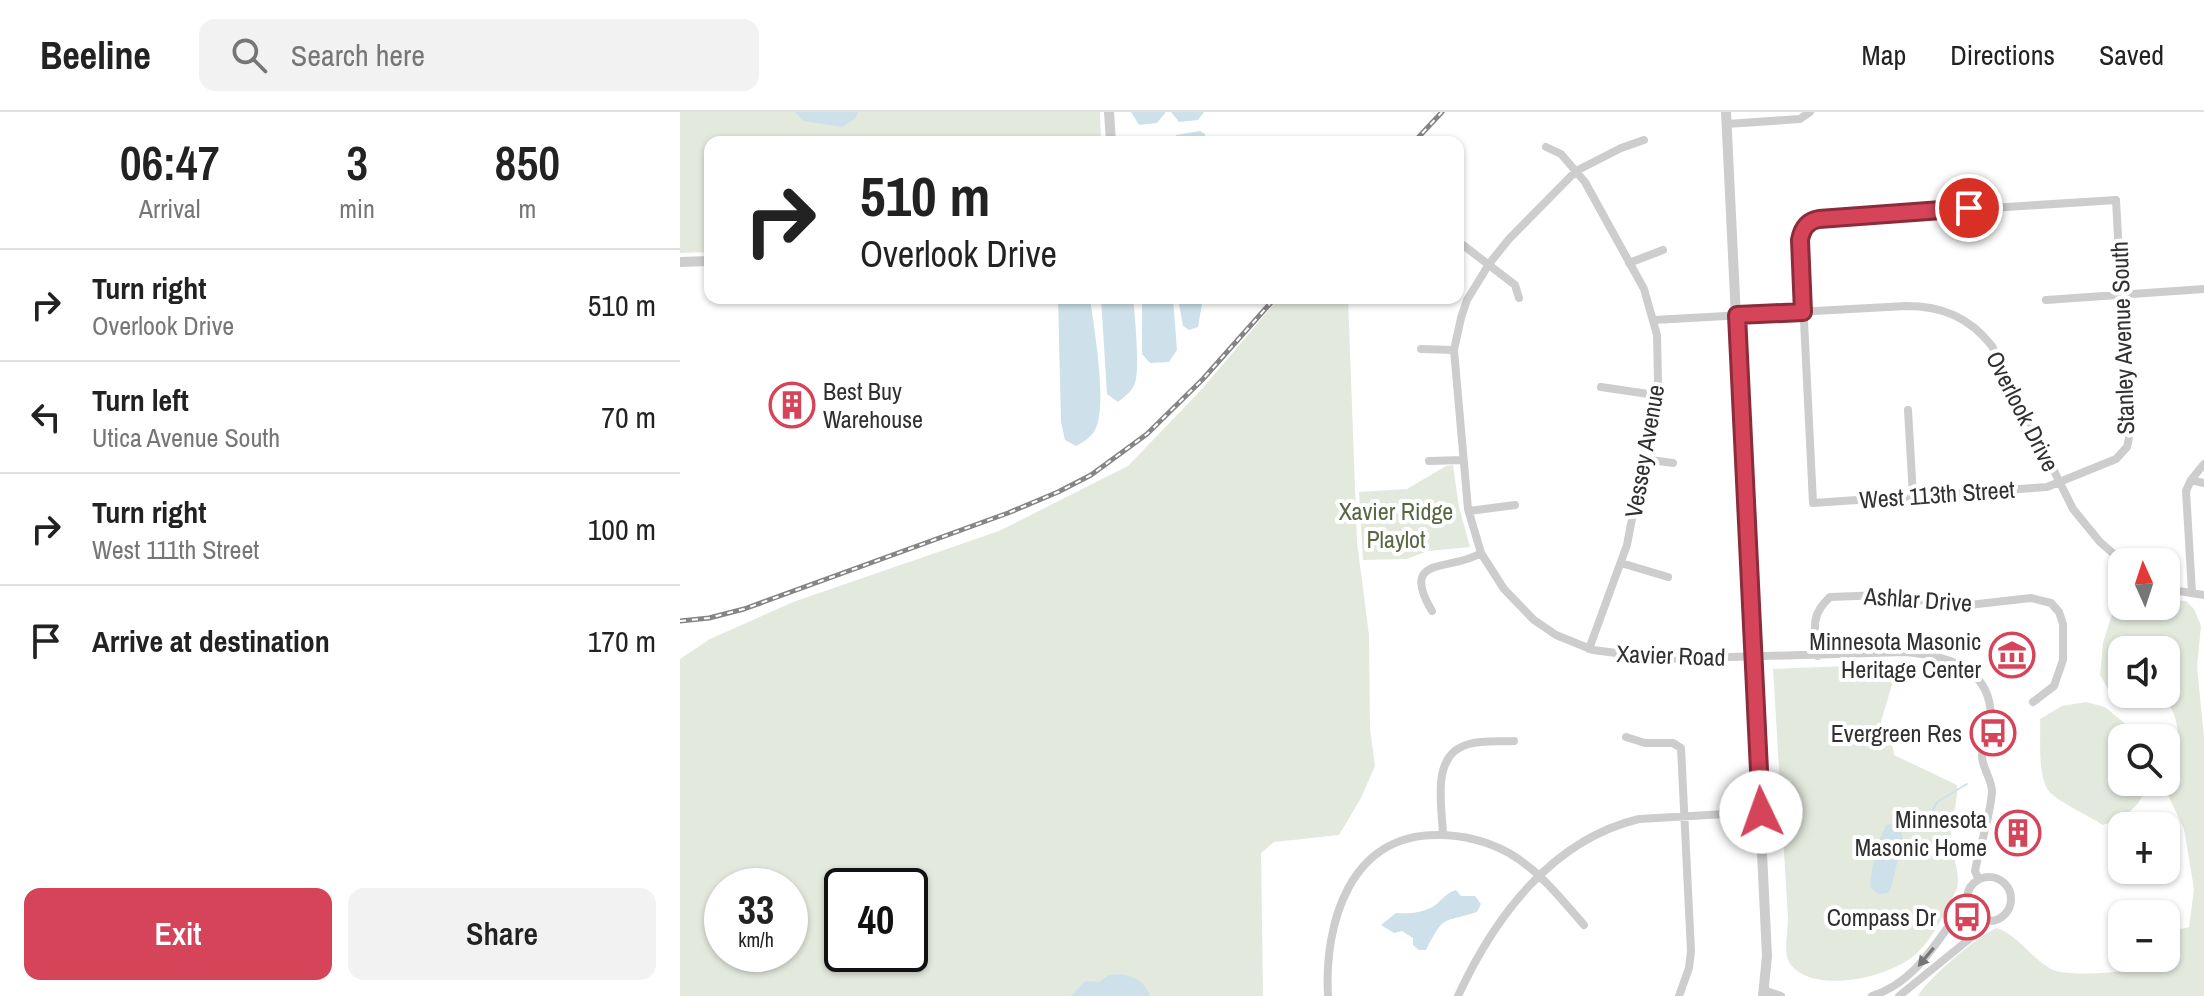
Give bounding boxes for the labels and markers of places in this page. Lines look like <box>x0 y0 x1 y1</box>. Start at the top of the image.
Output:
pin <box>1935 174 2003 242</box>
place label: Best Buy Warehouse <box>823 375 923 435</box>
building icon: Best Buy Warehouse <box>768 381 816 429</box>
place label: Minnesota Masonic Heritage Center <box>1809 625 1981 685</box>
museum icon: Minnesota Masonic Heritage Center <box>1988 631 2036 679</box>
bus stop icon: Evergreen Res <box>1969 709 2017 757</box>
place label: Evergreen Res <box>1831 717 1962 749</box>
place label: Minnesota Masonic Home <box>1855 803 1987 863</box>
building icon: Minnesota Masonic Home <box>1994 809 2042 857</box>
bus stop icon: Compass Dr <box>1943 893 1991 941</box>
place label: Compass Dr <box>1827 901 1936 933</box>

